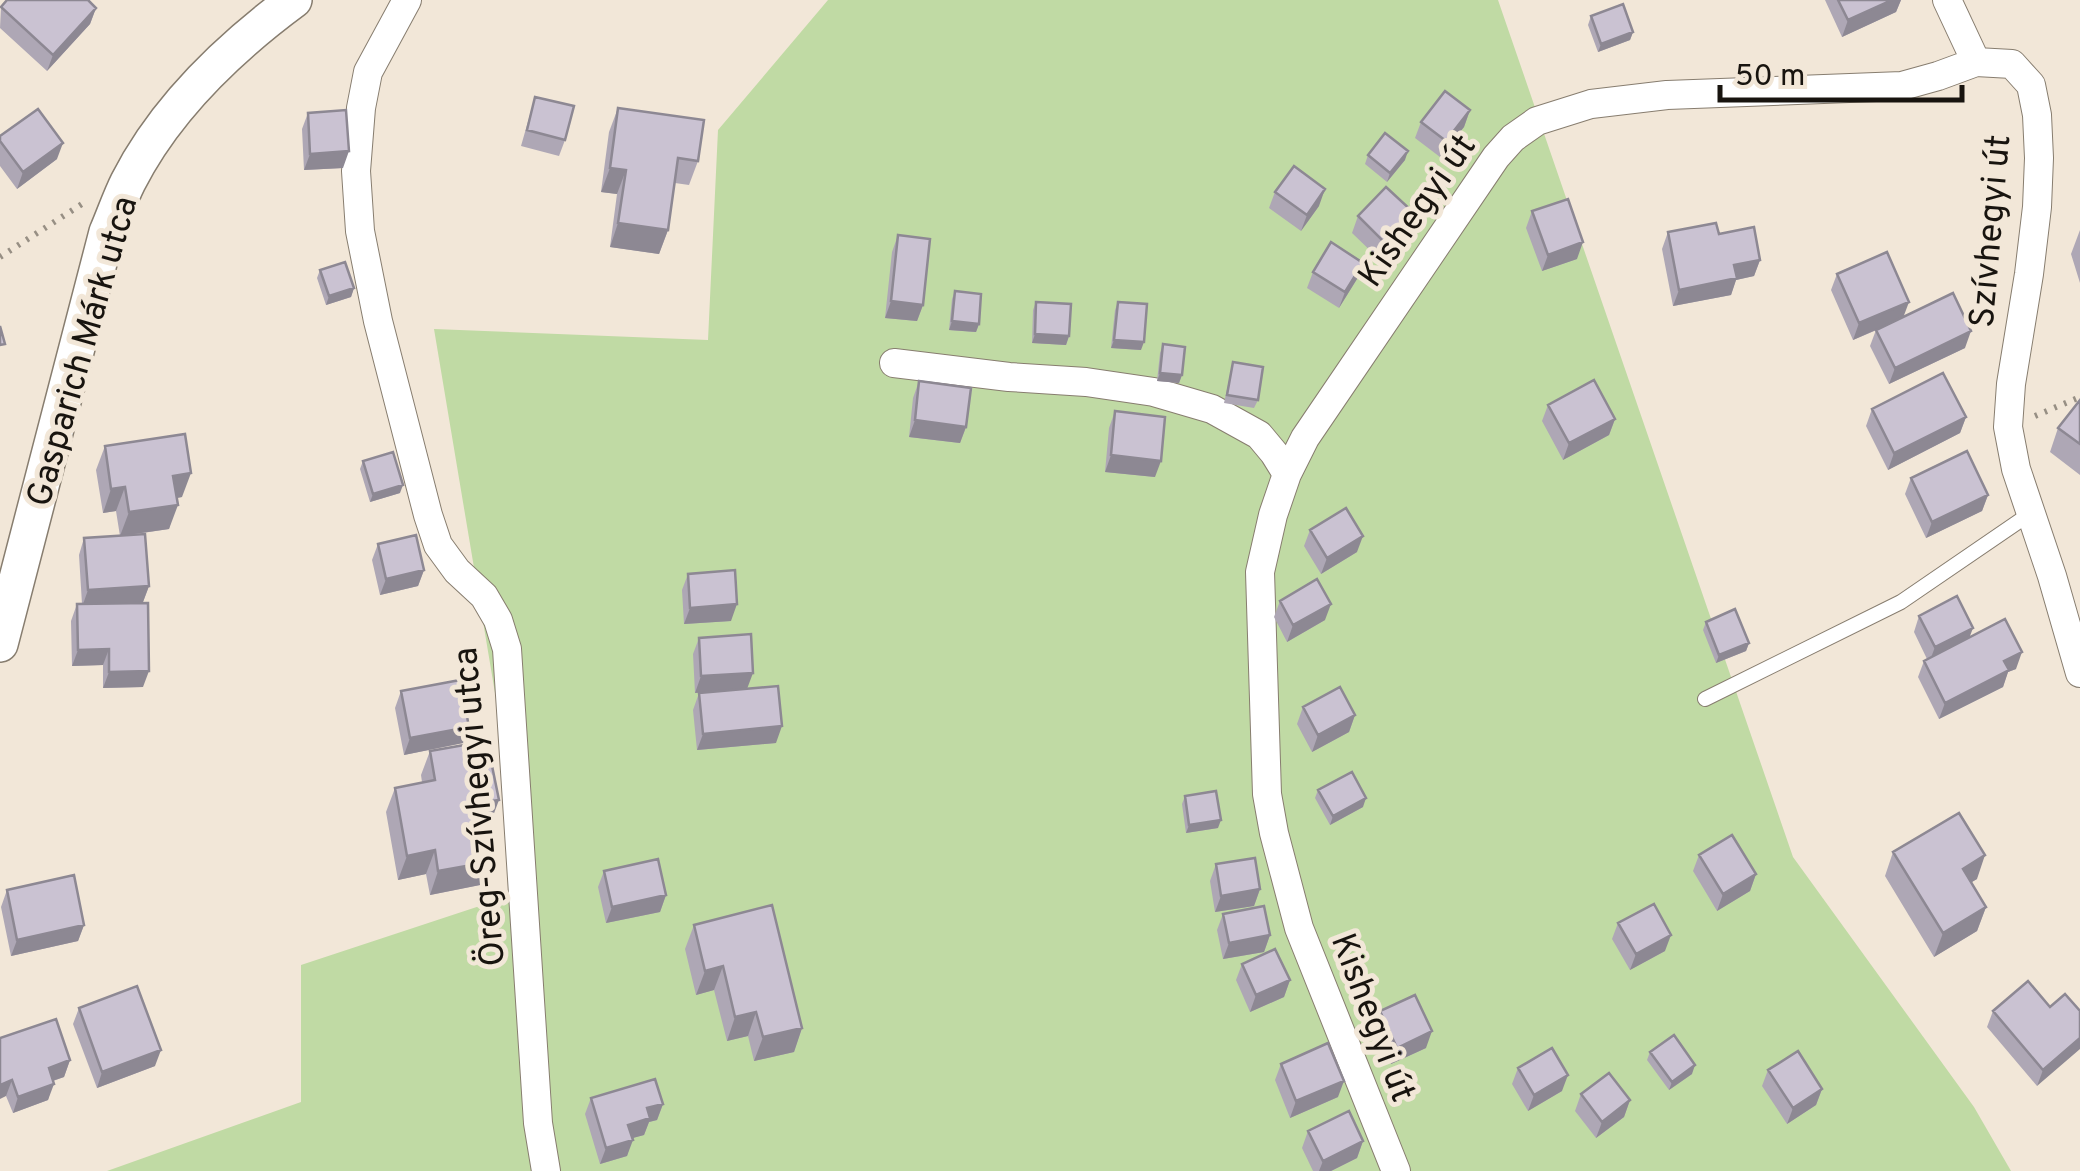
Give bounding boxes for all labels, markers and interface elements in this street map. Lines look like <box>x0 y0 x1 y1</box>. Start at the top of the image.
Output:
scale bar <box>1720 40 1962 102</box>
text: 50 m <box>1735 59 1805 96</box>
street label: Kishegyi út <box>1350 127 1487 297</box>
street label: Szívhegyi út <box>1962 133 2022 330</box>
street label: Gasparich Márk utca <box>19 192 149 512</box>
street label: Öreg-Szívhegyi utca <box>445 645 517 968</box>
street label: Kishegyi út <box>1319 928 1423 1108</box>

